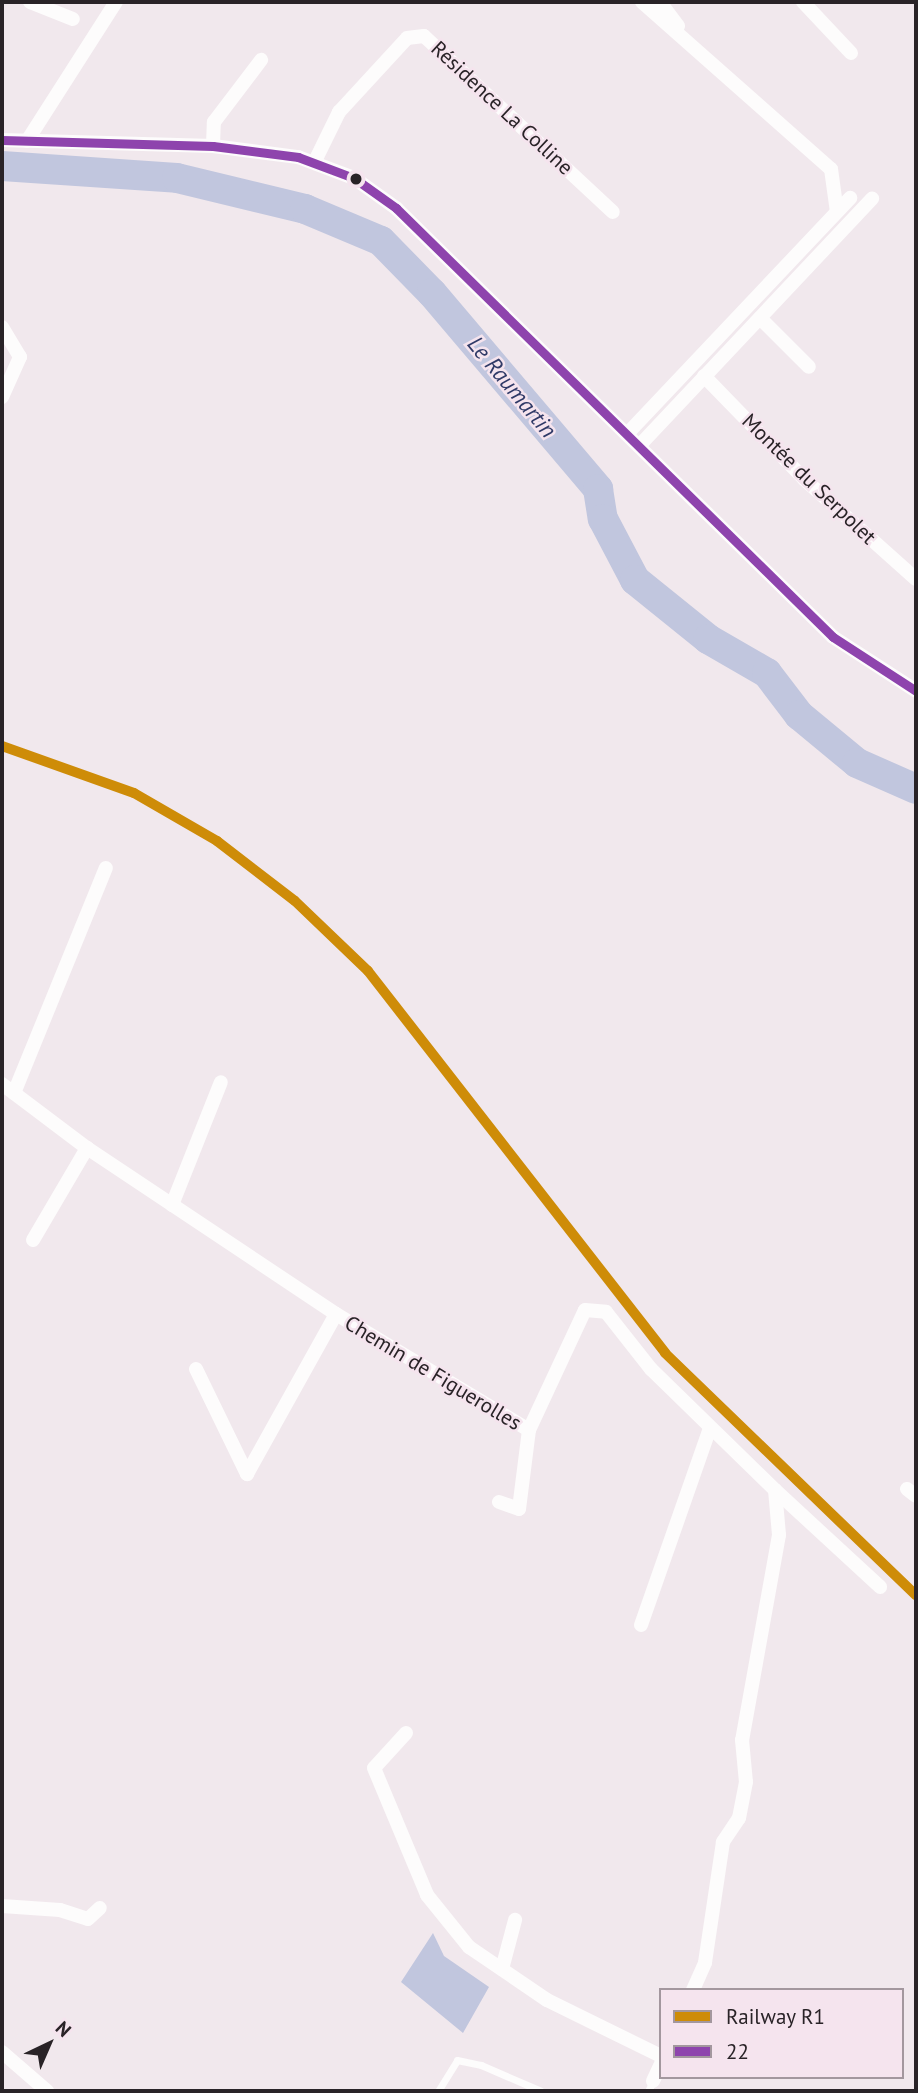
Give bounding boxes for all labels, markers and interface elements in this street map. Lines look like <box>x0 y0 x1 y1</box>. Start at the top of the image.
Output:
street label: Résidence La Colline <box>426 36 578 180</box>
unlabelled marker <box>349 172 363 186</box>
water label: Le Raumartin <box>462 331 562 443</box>
street label: Montée du Serpolet <box>737 409 881 549</box>
street label: Chemin de Figuerolles <box>340 1310 526 1436</box>
legend <box>659 1988 904 2079</box>
text: Railway R1 <box>726 2003 825 2030</box>
north arrow <box>14 2009 84 2079</box>
text: N <box>51 2016 76 2042</box>
text: 22 <box>726 2038 749 2065</box>

